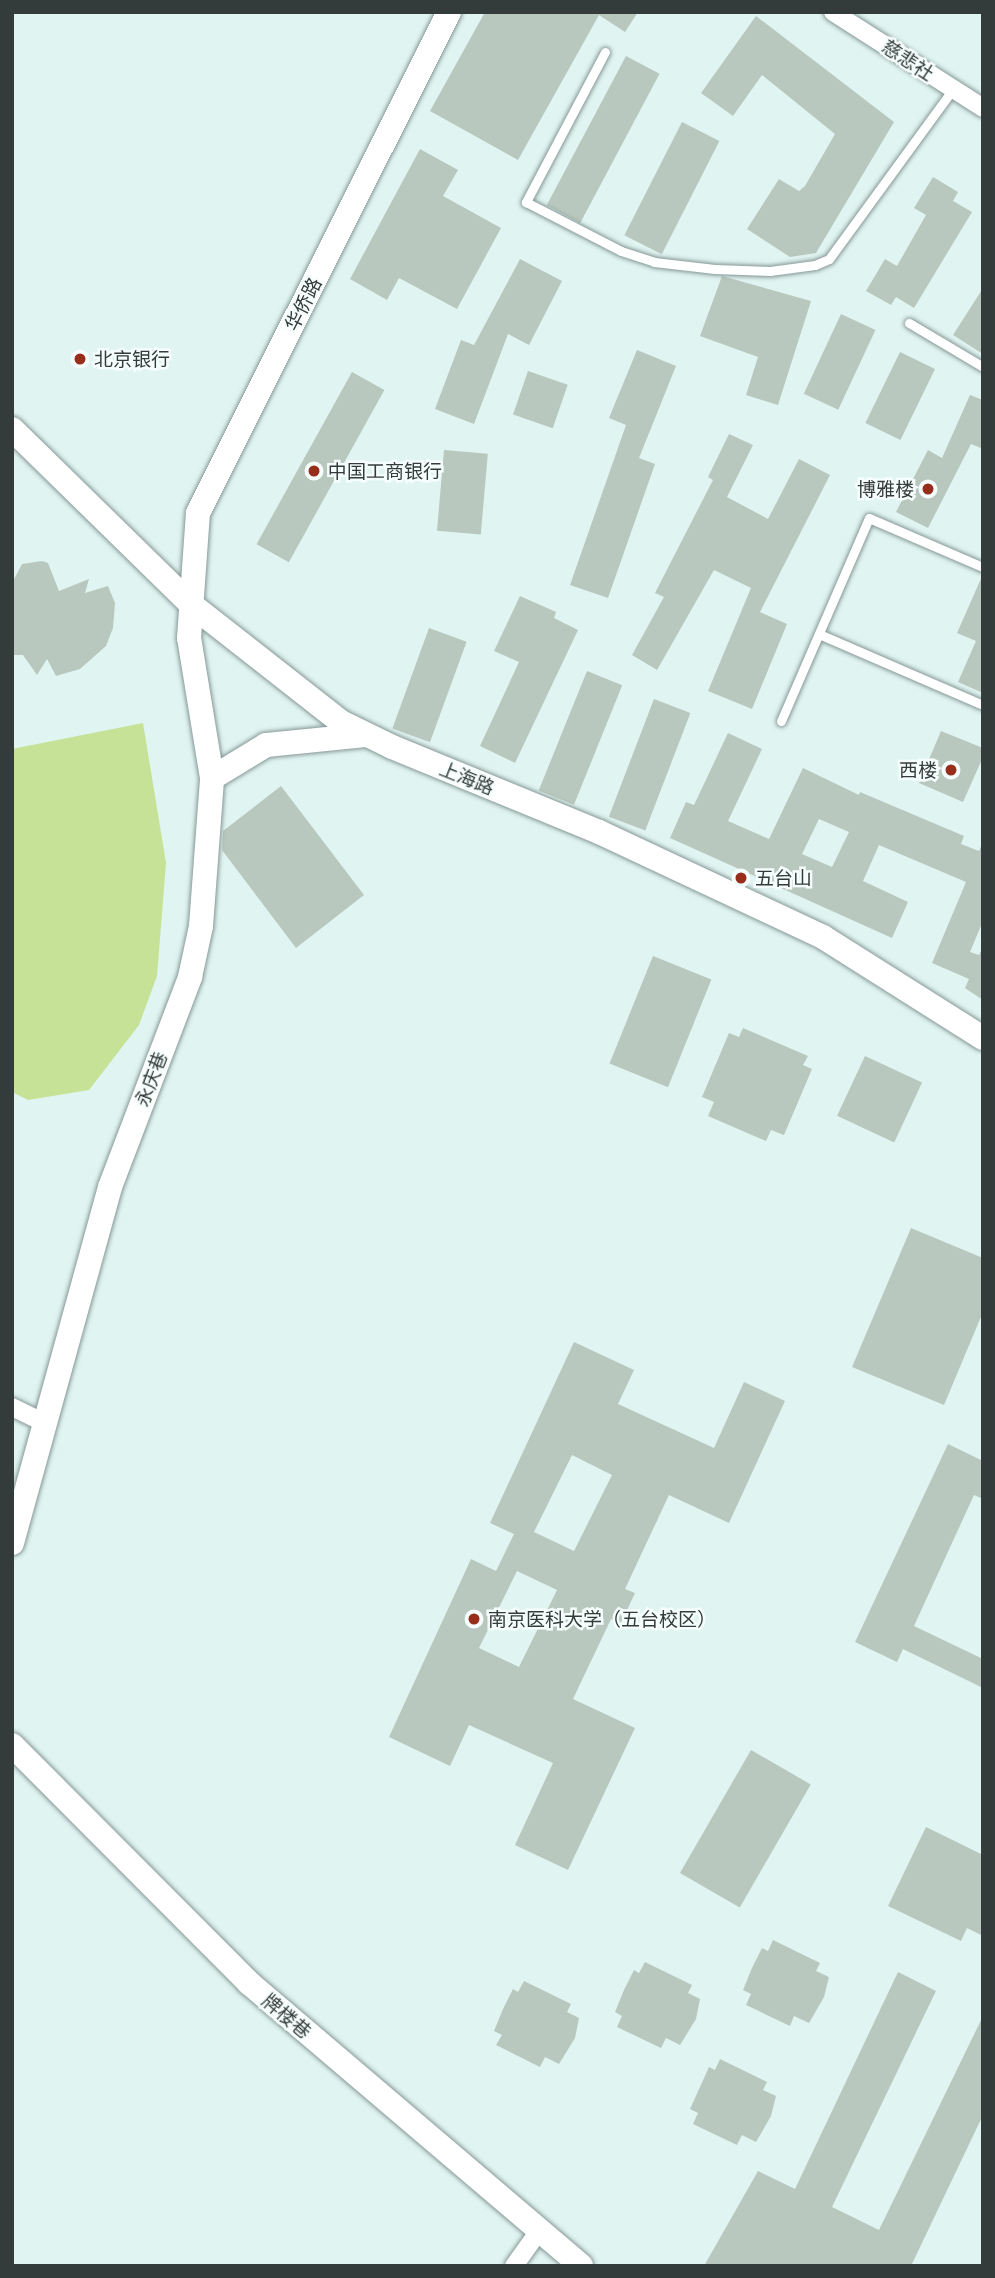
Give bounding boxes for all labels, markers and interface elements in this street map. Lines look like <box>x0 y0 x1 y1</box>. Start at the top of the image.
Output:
street label: 慈悲社 <box>878 35 938 85</box>
street label: 华侨路 <box>280 273 326 335</box>
place label: 北京银行 <box>94 348 170 370</box>
marker: 北京银行 <box>72 351 88 367</box>
place label: 中国工商银行 <box>328 460 442 482</box>
marker: 中国工商银行 <box>306 463 322 479</box>
place label: 博雅楼 <box>857 478 914 500</box>
marker: 博雅楼 <box>920 481 936 497</box>
street label: 上海路 <box>436 757 498 799</box>
place label: 西楼 <box>899 759 937 781</box>
marker: 西楼 <box>943 762 959 778</box>
place label: 五台山 <box>755 867 812 889</box>
marker: 五台山 <box>733 870 749 886</box>
street label: 永庆巷 <box>130 1048 172 1110</box>
place label: 南京医科大学（五台校区） <box>488 1608 716 1630</box>
marker: 南京医科大学（五台校区） <box>466 1611 482 1627</box>
street label: 牌楼巷 <box>258 1989 316 2043</box>

